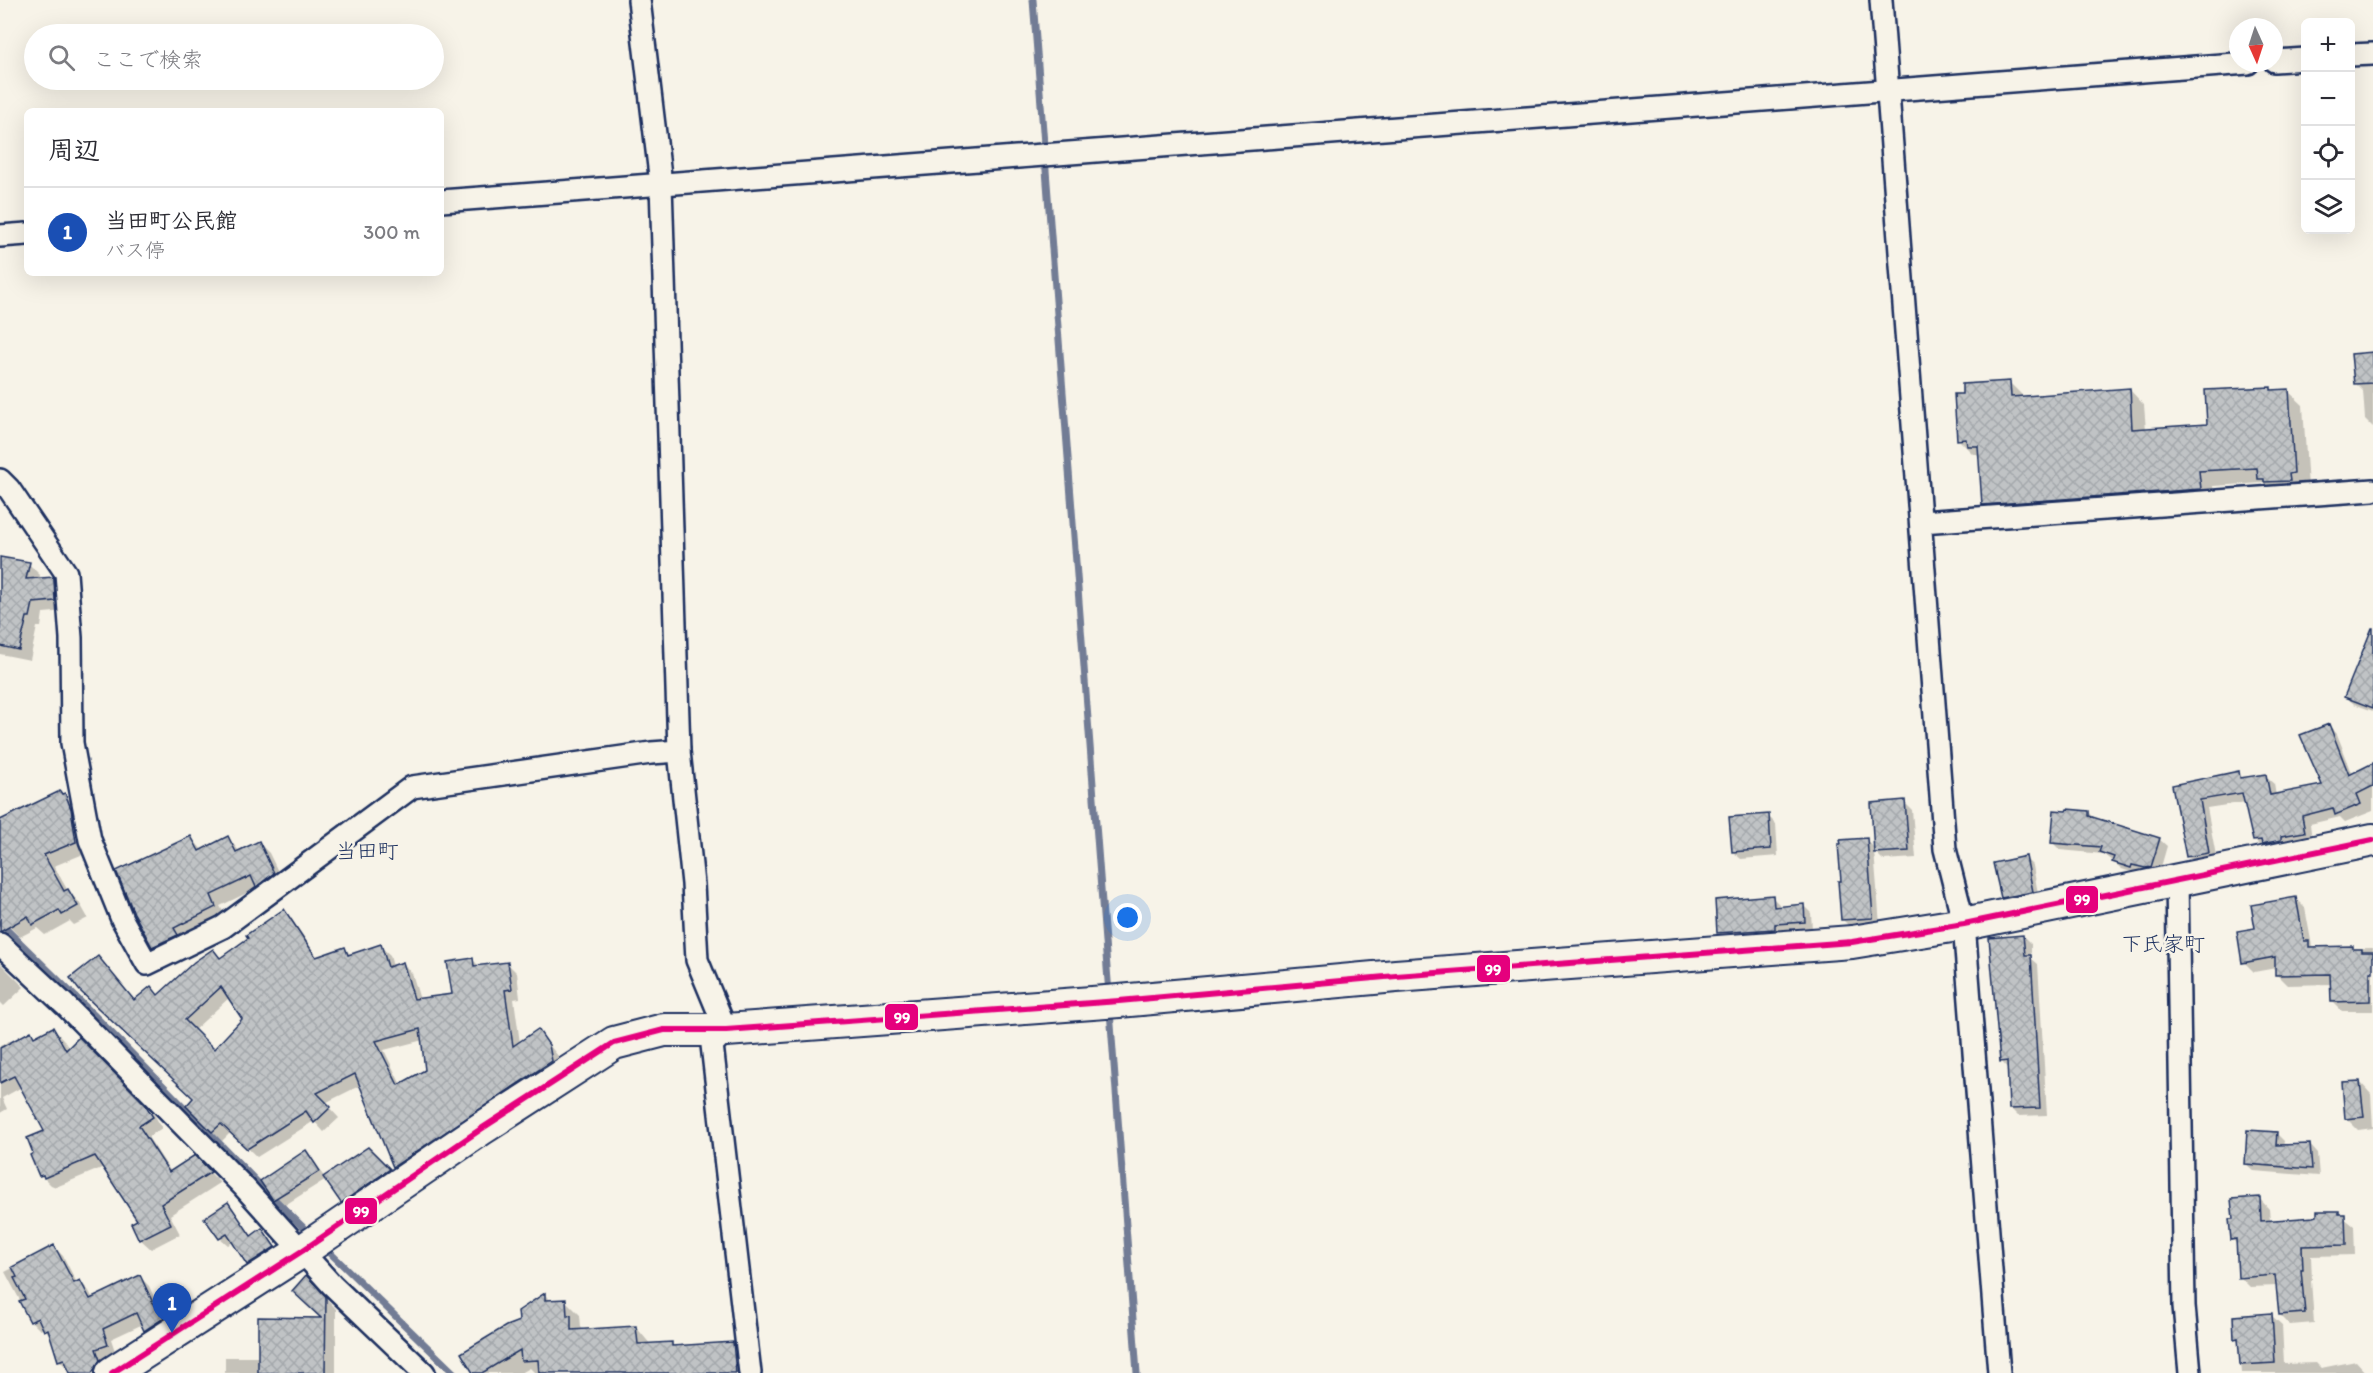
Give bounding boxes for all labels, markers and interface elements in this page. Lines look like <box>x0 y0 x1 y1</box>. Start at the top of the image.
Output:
north arrow <box>2229 18 2283 72</box>
map controls <box>2301 18 2355 234</box>
button: + <box>2301 18 2355 72</box>
search box <box>24 24 444 90</box>
icon: search <box>45 41 78 74</box>
text: ここで検索 <box>93 46 203 73</box>
button: − <box>2301 72 2355 126</box>
button: locate <box>2301 126 2355 180</box>
text: 周辺 <box>48 134 100 166</box>
button: layers <box>2301 180 2355 234</box>
text: 当田町公民館 <box>105 207 237 234</box>
text: 1 <box>63 220 72 244</box>
text: 300 m <box>363 220 420 244</box>
text: バス停 <box>105 238 165 262</box>
district label: 当田町 <box>336 838 399 863</box>
line badge: 99 <box>2065 885 2099 914</box>
text: 99 <box>2074 890 2090 909</box>
your location <box>1113 903 1142 932</box>
district label: 下氏家町 <box>2121 931 2205 956</box>
line badge: 99 <box>1476 954 1511 983</box>
text: 99 <box>1485 960 1501 979</box>
line badge: 99 <box>884 1003 919 1031</box>
text: 99 <box>894 1008 910 1027</box>
line badge: 99 <box>344 1197 378 1225</box>
text: 99 <box>353 1202 369 1221</box>
pin: 1 <box>152 1284 192 1333</box>

